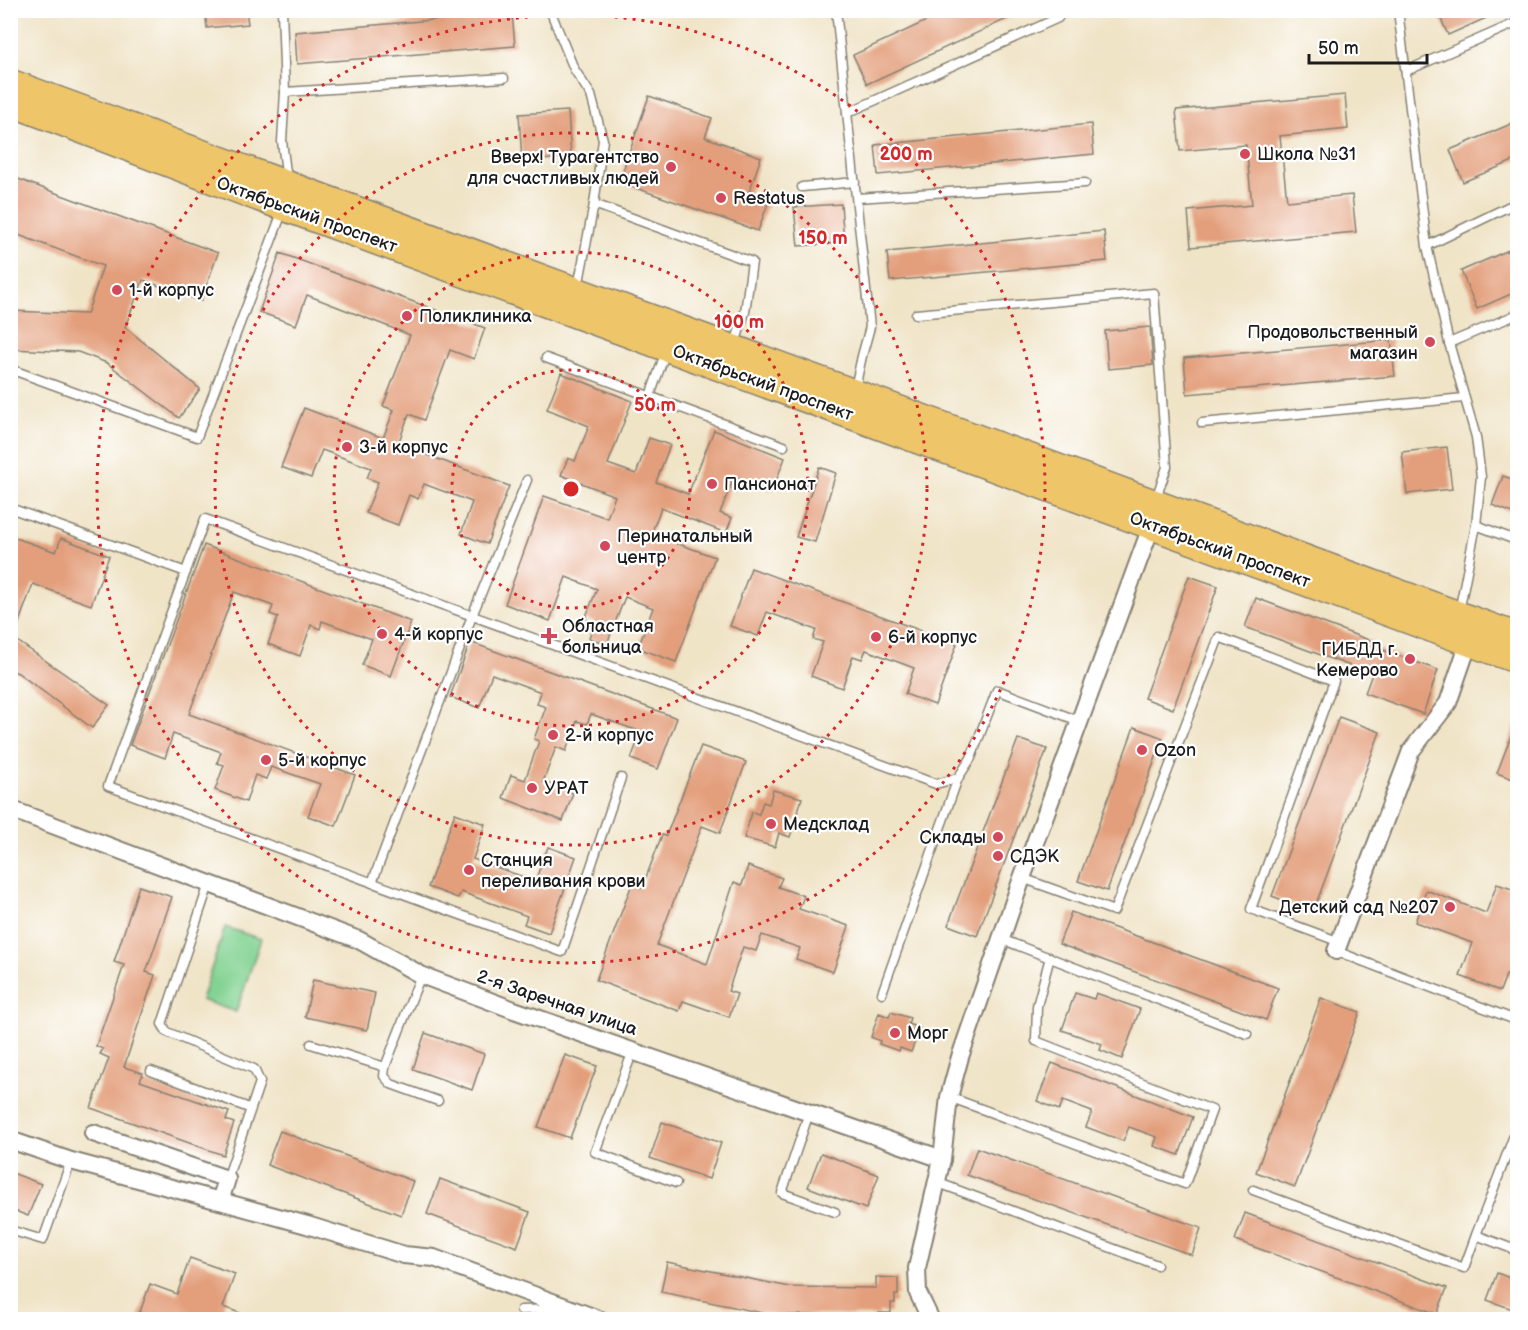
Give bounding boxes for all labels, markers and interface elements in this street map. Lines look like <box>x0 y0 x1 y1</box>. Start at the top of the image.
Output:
scale bar <box>1309 27 1428 65</box>
text: 50 m <box>1318 38 1359 59</box>
text: 200 m <box>879 144 933 165</box>
place label: Школа №31 <box>1257 144 1356 165</box>
place label: Вверх! Турагентство для счастливых людей <box>467 147 659 189</box>
marker: Школа №31 <box>1238 147 1252 161</box>
marker: Вверх! Турагентство для счастливых людей <box>664 160 678 174</box>
street label: Октябрьский проспект <box>214 173 401 258</box>
place label: Restatus <box>733 188 805 209</box>
marker: Restatus <box>714 191 728 205</box>
text: 150 m <box>798 228 848 249</box>
place label: 1-й корпус <box>129 280 214 301</box>
marker: 1-й корпус <box>110 283 124 297</box>
place label: Поликлиника <box>419 306 532 327</box>
marker: Поликлиника <box>400 309 414 323</box>
text: 100 m <box>714 312 764 333</box>
place label: Продовольственный магазин <box>1247 322 1418 364</box>
marker: Продовольственный магазин <box>1423 335 1437 349</box>
street label: Октябрьский проспект <box>670 341 857 426</box>
text: 50 m <box>634 395 676 416</box>
place label: 3-й корпус <box>359 437 448 458</box>
marker: 3-й корпус <box>340 440 354 454</box>
place label: Пансионат <box>724 474 816 495</box>
marker: Пансионат <box>705 477 719 491</box>
centre of rings <box>561 479 581 499</box>
street label: Октябрьский проспект <box>1127 508 1314 593</box>
place label: Перинатальный центр <box>617 526 753 568</box>
marker: Перинатальный центр <box>598 539 612 553</box>
place label: Областная больница <box>562 616 654 658</box>
place label: 4-й корпус <box>394 624 483 645</box>
marker: 4-й корпус <box>375 627 389 641</box>
marker: Областная больница <box>540 627 558 645</box>
place label: 6-й корпус <box>888 627 977 648</box>
marker: 6-й корпус <box>869 630 883 644</box>
place label: ГИБДД г. Кемерово <box>1316 639 1398 681</box>
marker: ГИБДД г. Кемерово <box>1403 652 1417 666</box>
place label: 2-й корпус <box>565 725 654 746</box>
marker: 2-й корпус <box>546 728 560 742</box>
place label: Ozon <box>1154 740 1196 761</box>
marker: Ozon <box>1135 743 1149 757</box>
place label: 5-й корпус <box>278 750 367 771</box>
marker: 5-й корпус <box>259 753 273 767</box>
place label: УРАТ <box>544 778 589 799</box>
marker: УРАТ <box>525 781 539 795</box>
place label: Медсклад <box>783 814 869 835</box>
marker: Медсклад <box>764 817 778 831</box>
place label: Склады <box>919 827 986 848</box>
marker: Склады <box>991 830 1005 844</box>
place label: СДЭК <box>1010 846 1059 867</box>
marker: СДЭК <box>991 849 1005 863</box>
place label: Станция переливания крови <box>481 850 646 892</box>
marker: Станция переливания крови <box>462 863 476 877</box>
place label: Детский сад №207 <box>1279 897 1438 918</box>
marker: Детский сад №207 <box>1443 900 1457 914</box>
street label: 2-я Заречная улица <box>474 966 640 1040</box>
place label: Морг <box>907 1023 949 1044</box>
marker: Морг <box>888 1026 902 1040</box>

